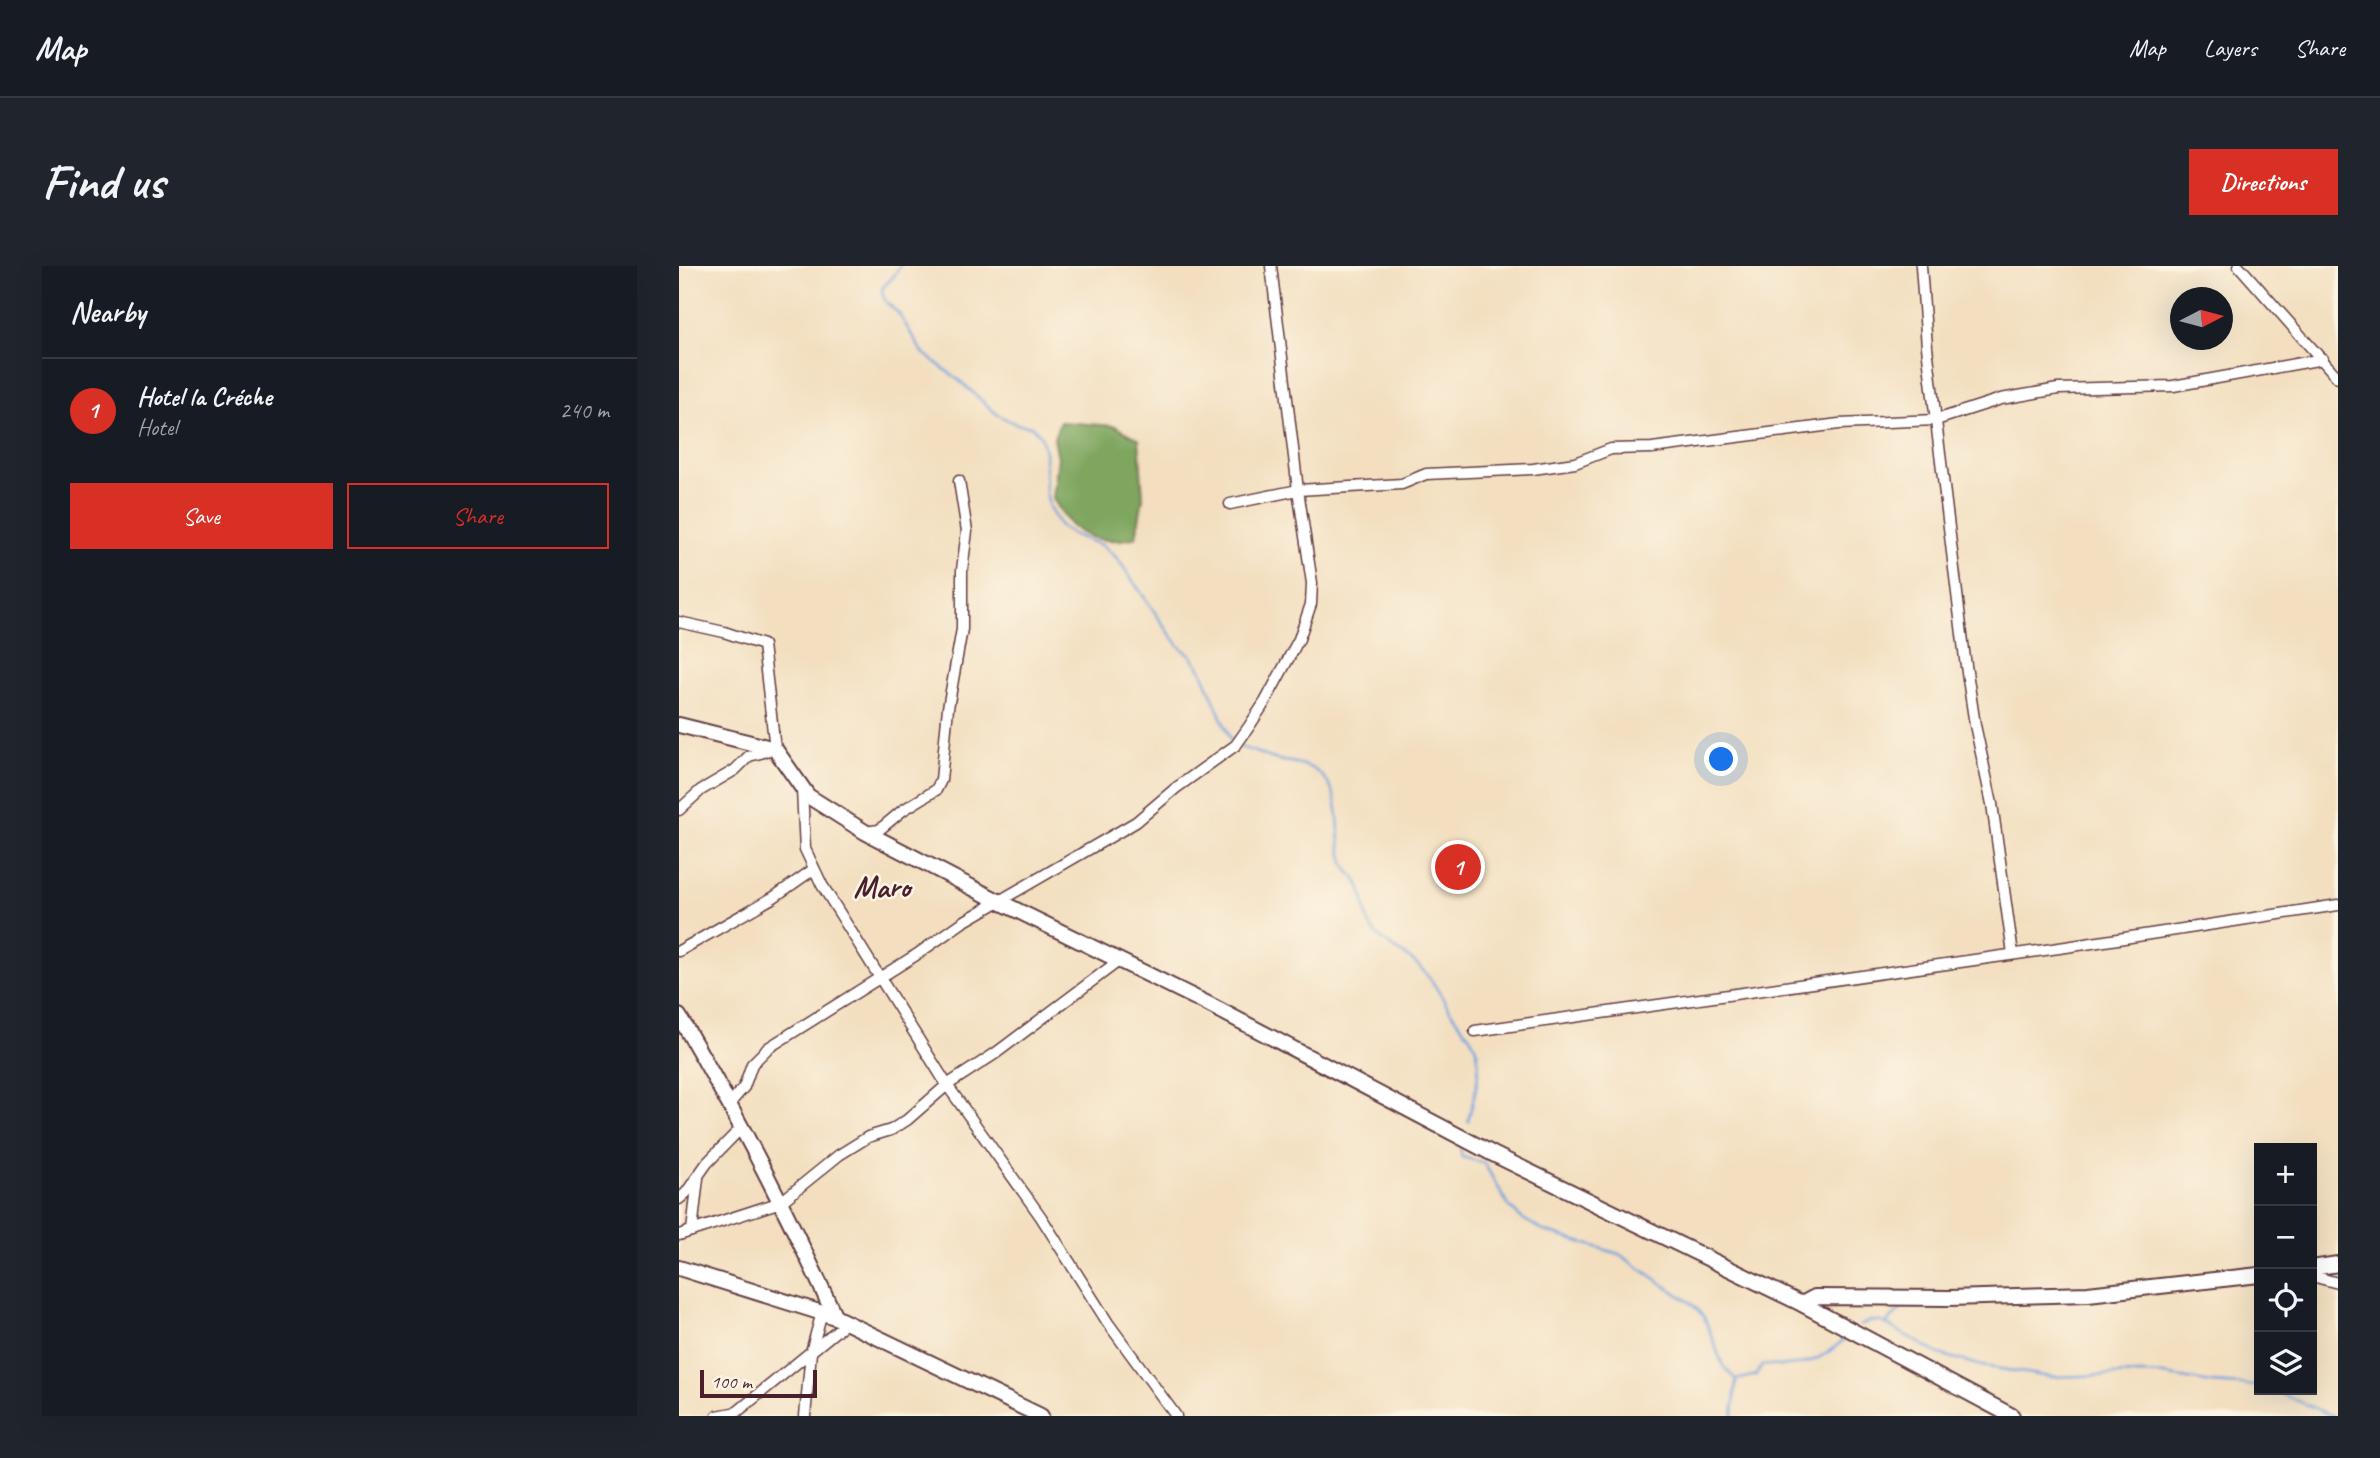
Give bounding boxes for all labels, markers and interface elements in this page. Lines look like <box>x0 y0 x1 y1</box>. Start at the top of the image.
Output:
text: Map <box>35 27 86 69</box>
text: Map <box>2129 33 2166 63</box>
text: Layers <box>2204 33 2257 63</box>
text: Share <box>2295 33 2345 63</box>
button: Directions <box>2189 149 2338 215</box>
text: Find us <box>42 151 164 213</box>
north arrow <box>2170 287 2233 350</box>
text: Nearby <box>70 293 146 331</box>
text: Hotel la Créche <box>137 380 272 413</box>
text: 1 <box>88 396 98 425</box>
text: 240 m <box>560 396 609 425</box>
text: Hotel <box>137 413 177 442</box>
button: Save <box>70 483 333 549</box>
button: Share <box>347 483 609 549</box>
your location <box>1704 742 1738 776</box>
pin: 1 <box>1435 841 1481 893</box>
district label: Maro <box>854 868 914 906</box>
map controls <box>2254 1143 2317 1395</box>
button: + <box>2254 1143 2317 1206</box>
button: − <box>2254 1206 2317 1269</box>
button: locate <box>2254 1269 2317 1332</box>
button: layers <box>2254 1332 2317 1395</box>
scale bar <box>700 1367 817 1399</box>
text: 100 m <box>711 1370 752 1394</box>

